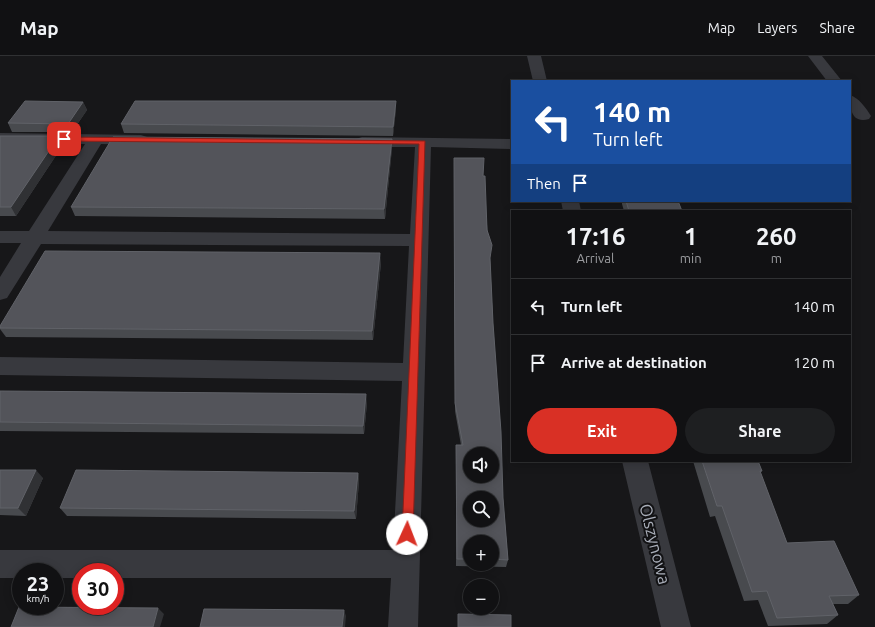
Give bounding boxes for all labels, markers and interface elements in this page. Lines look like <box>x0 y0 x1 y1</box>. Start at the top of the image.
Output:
text: Map <box>20 17 59 39</box>
text: Map <box>708 20 735 36</box>
text: Layers <box>757 20 797 36</box>
text: Share <box>819 20 855 36</box>
icon: left <box>527 96 579 148</box>
text: 140 m <box>593 96 671 127</box>
pin <box>47 122 81 156</box>
icon: arrive <box>53 128 75 150</box>
text: Turn left <box>593 129 663 149</box>
icon: arrive <box>569 172 591 194</box>
text: Then <box>527 175 561 192</box>
text: 17:16 <box>565 223 625 250</box>
text: 1 <box>684 223 697 250</box>
text: 260 <box>756 223 797 250</box>
text: Arrival <box>576 251 614 265</box>
text: min <box>680 251 702 265</box>
text: m <box>771 251 782 265</box>
icon: left <box>527 296 549 318</box>
text: Turn left <box>561 298 622 315</box>
text: 140 m <box>793 298 835 315</box>
icon: arrive <box>527 352 549 374</box>
text: Arrive at destination <box>561 354 707 371</box>
text: 120 m <box>793 354 835 371</box>
button: Exit <box>527 408 677 454</box>
button: Share <box>685 408 835 454</box>
map controls <box>463 447 499 615</box>
button: sound <box>463 447 499 483</box>
button: search <box>463 491 499 527</box>
street label: Olszynowa <box>636 502 675 586</box>
position arrow <box>386 513 428 555</box>
button: + <box>463 535 499 571</box>
speed limit sign: 30 <box>72 563 124 615</box>
text: 23 <box>27 572 49 595</box>
button: − <box>463 579 499 615</box>
text: km/h <box>26 593 50 604</box>

